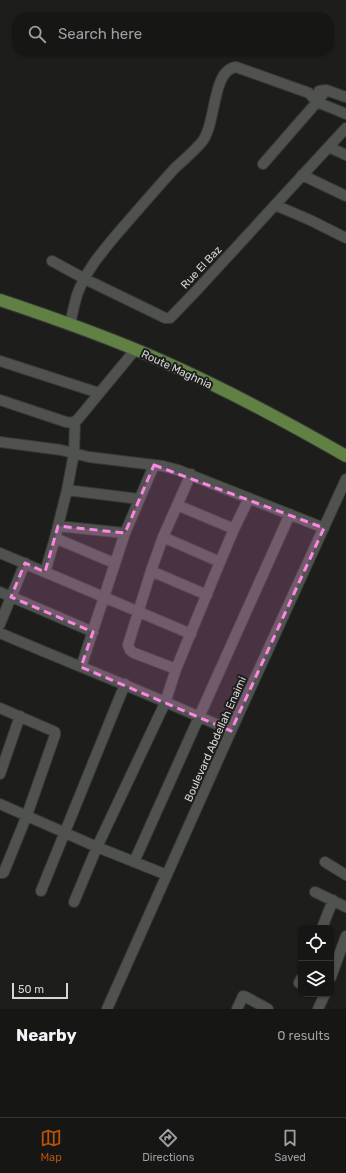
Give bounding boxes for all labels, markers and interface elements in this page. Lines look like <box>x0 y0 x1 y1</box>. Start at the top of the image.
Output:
search box <box>12 12 334 56</box>
icon: search <box>26 23 48 45</box>
text: Search here <box>58 25 142 43</box>
street label: Rue El Baz <box>178 243 225 291</box>
street label: Route Maghnia <box>139 347 214 392</box>
street label: Boulevard Abdellah Enaimi <box>182 675 249 804</box>
map controls <box>298 925 334 997</box>
button: locate <box>298 925 334 961</box>
button: layers <box>298 961 334 997</box>
scale bar <box>12 981 68 1000</box>
text: 50 m <box>18 983 44 996</box>
text: Nearby <box>16 1025 77 1045</box>
text: 0 results <box>277 1028 330 1043</box>
tab: Map <box>40 1127 62 1164</box>
tab: Directions <box>142 1127 194 1164</box>
tab: Saved <box>275 1127 306 1164</box>

